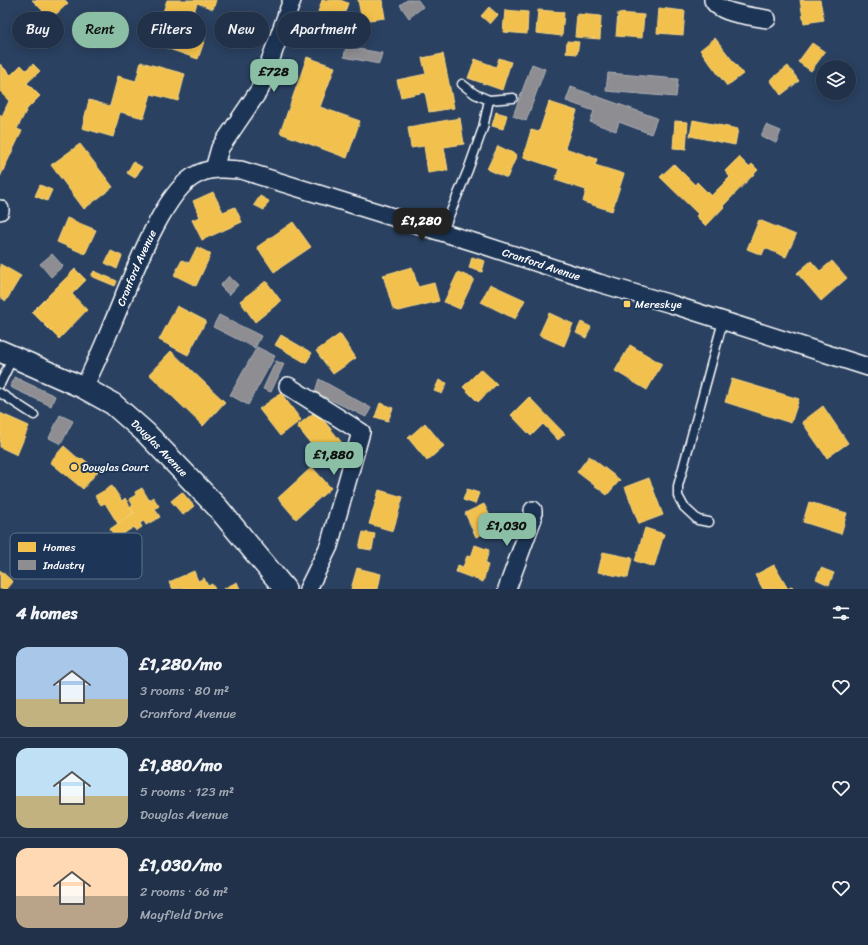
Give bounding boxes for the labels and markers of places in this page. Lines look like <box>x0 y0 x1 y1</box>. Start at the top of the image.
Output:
pin: £728 <box>250 59 298 93</box>
pin: £1,280 <box>389 208 455 242</box>
place label: Mereskye <box>635 295 682 314</box>
marker: Mereskye <box>622 299 632 309</box>
pin: £1,880 <box>301 442 367 476</box>
place label: Douglas Court <box>82 458 150 477</box>
marker: Douglas Court <box>69 462 79 472</box>
pin: £1,030 <box>474 513 540 547</box>

